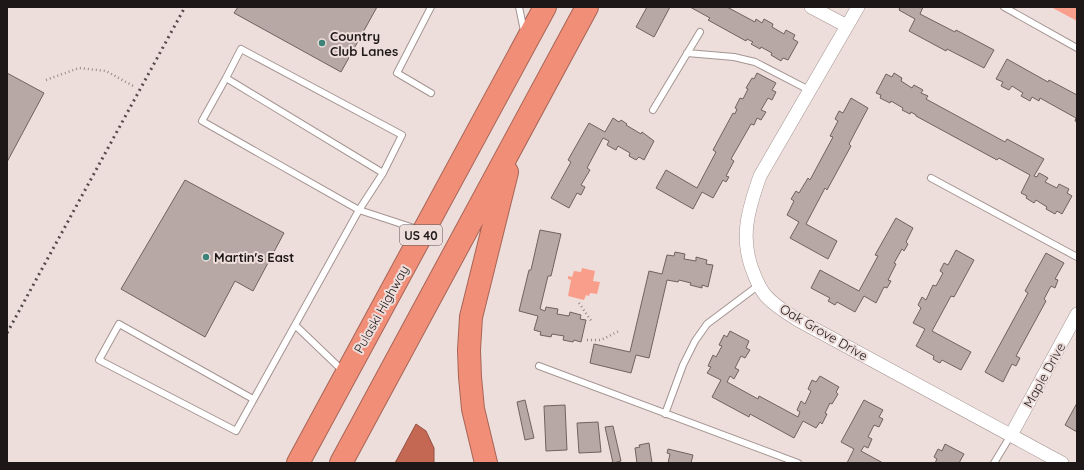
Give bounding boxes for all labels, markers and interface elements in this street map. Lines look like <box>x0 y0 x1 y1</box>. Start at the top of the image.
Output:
place label: Country Club Lanes <box>330 28 398 59</box>
marker: Country Club Lanes <box>317 38 327 48</box>
road number: US 40 <box>400 225 442 245</box>
place label: Martin's East <box>214 249 294 265</box>
marker: Martin's East <box>201 252 211 262</box>
street label: Pulaski Highway <box>350 262 412 356</box>
street label: Oak Grove Drive <box>777 300 871 364</box>
street label: Maple Drive <box>1020 340 1068 410</box>

